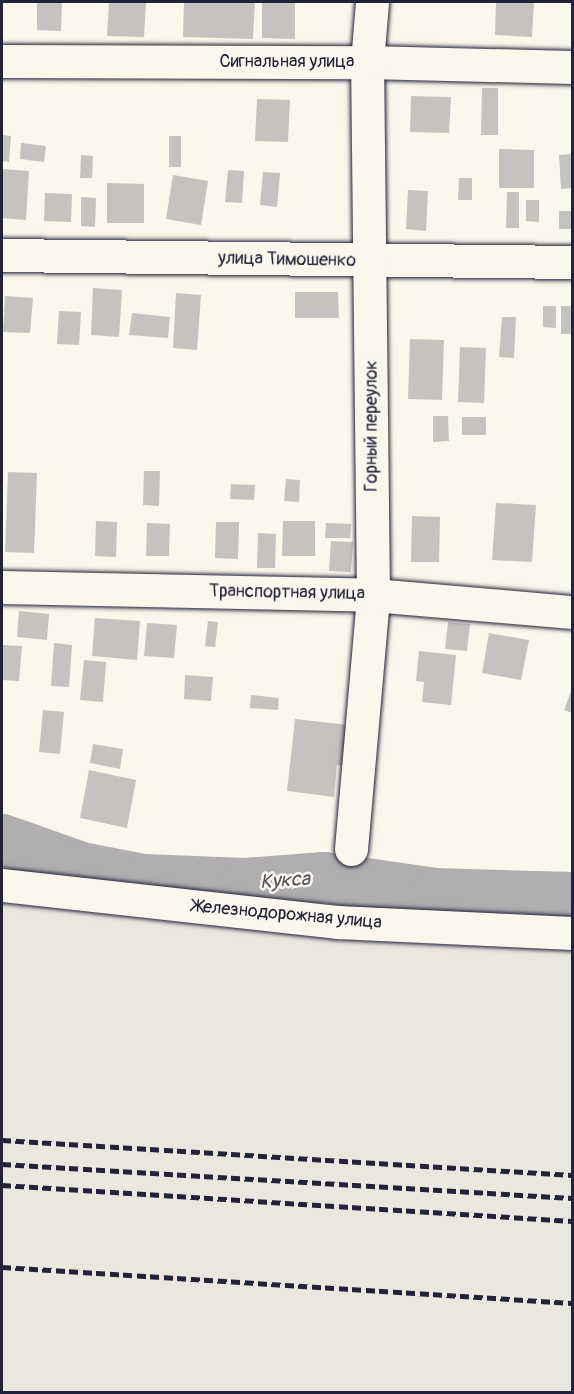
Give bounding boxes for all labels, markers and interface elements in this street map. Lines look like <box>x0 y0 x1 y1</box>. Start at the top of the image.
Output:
street label: Сигнальная улица <box>220 51 354 73</box>
street label: улица Тимошенко <box>218 248 356 272</box>
street label: Горный переулок <box>361 360 383 492</box>
street label: Транспортная улица <box>209 581 365 605</box>
water label: Кукса <box>259 866 311 894</box>
street label: Железнодорожная улица <box>191 896 383 934</box>

